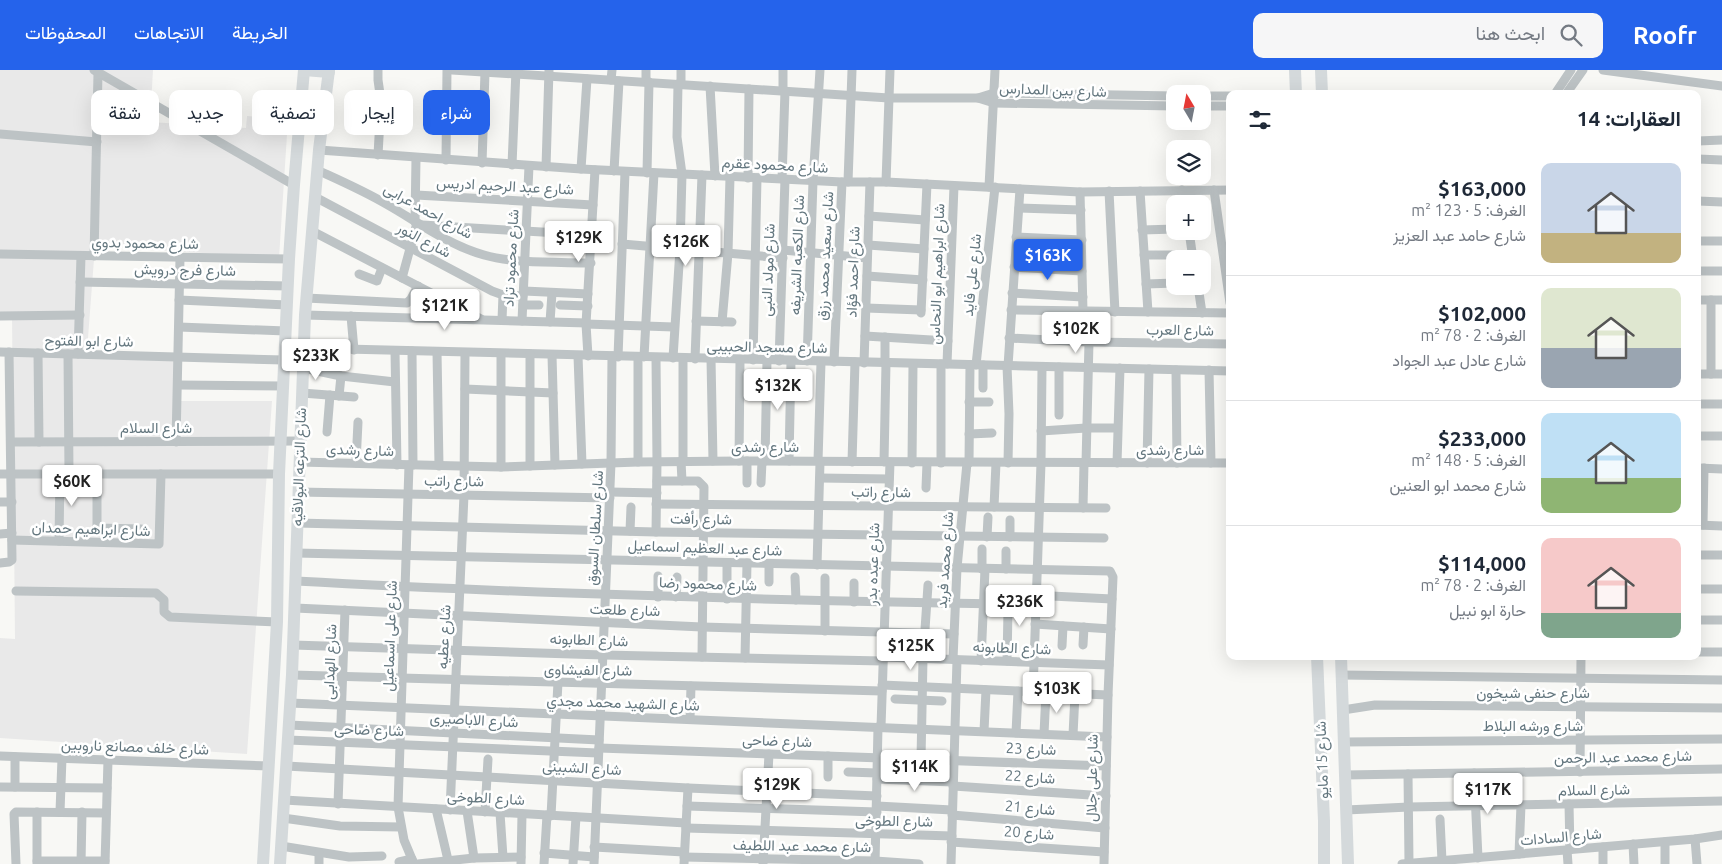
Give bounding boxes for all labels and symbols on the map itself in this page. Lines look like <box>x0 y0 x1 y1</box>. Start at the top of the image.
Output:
street label: شارع بين المدارس <box>999 79 1107 103</box>
north arrow <box>1166 85 1211 130</box>
street label: شارع محمود عقرم <box>721 153 829 179</box>
street label: شارع عبد الرحيم ادريس <box>436 173 574 201</box>
street label: شارع احمد عرابى <box>379 179 476 245</box>
street label: شارع سعيد محمد رزق <box>813 191 839 321</box>
street label: شارع الكعبه الشريفه <box>786 194 810 315</box>
street label: شارع ابراهيم ابو النحاس <box>926 203 950 345</box>
street label: شارع محمود تراد <box>499 209 525 307</box>
street label: شارع النور <box>392 218 454 263</box>
pin: $129K <box>544 220 614 263</box>
street label: شارع مولد النبى <box>757 223 781 317</box>
pin: $126K <box>651 224 721 267</box>
street label: شارع احمد فؤاد <box>842 226 866 318</box>
street label: شارع محمود بدوي <box>91 233 199 257</box>
street label: شارع على فايد <box>959 233 987 317</box>
pin: $163K <box>1013 238 1083 281</box>
street label: شارع فرج درويش <box>134 260 236 282</box>
pin: $121K <box>410 288 480 331</box>
pin: $102K <box>1041 312 1111 354</box>
street label: شارع العرب <box>1146 320 1214 342</box>
street label: شارع ابو الفتوح <box>44 331 134 353</box>
street label: شارع مسجد الحبيبى <box>706 337 828 359</box>
pin: $233K <box>281 338 351 381</box>
pin: $132K <box>743 368 813 411</box>
street label: شارع الترعه البولاقيه <box>288 407 312 527</box>
street label: شارع السلام <box>120 419 192 439</box>
street label: شارع رشدى <box>731 438 799 458</box>
street label: شارع رشدى <box>326 440 394 462</box>
street label: شارع رشدى <box>1136 441 1204 461</box>
pin: $60K <box>42 464 102 507</box>
street label: شارع سلطان السوق <box>583 470 609 586</box>
street label: شارع راتب <box>424 471 484 493</box>
street label: شارع راتب <box>851 482 911 504</box>
street label: شارع رأفت <box>670 509 732 531</box>
street label: شارع محمد فريد <box>933 511 959 609</box>
street label: شارع ابراهيم حمدان <box>31 518 151 542</box>
street label: شارع عبده بدر <box>863 522 885 607</box>
street label: شارع عبد العظيم اسماعيل <box>627 536 783 562</box>
street label: شارع محمود رضا <box>659 573 758 597</box>
street label: شارع على اسماعيل <box>379 580 403 692</box>
pin: $236K <box>985 584 1055 627</box>
street label: شارع طلعت <box>589 600 661 622</box>
street label: شارع عطيه <box>433 604 457 670</box>
street label: شارع الهدابى <box>320 624 342 700</box>
pin: $125K <box>876 628 946 671</box>
street label: شارع الطابونه <box>549 630 629 652</box>
street label: شارع الطابونه <box>972 638 1052 660</box>
street label: شارع الفيشاوى <box>544 660 632 682</box>
pin: $103K <box>1022 672 1092 714</box>
street label: شارع حنفى شيخون <box>1476 684 1590 704</box>
street label: شارع الشهيد محمد مجدي <box>546 691 700 719</box>
street label: شارع الاباصيرى <box>429 709 519 733</box>
street label: شارع ورشه البلاط <box>1483 717 1583 737</box>
street label: شارع ضاحى <box>334 720 404 742</box>
street label: شارع 15 مايو <box>1312 720 1334 799</box>
street label: شارع ضاحى <box>742 731 812 753</box>
street label: شارع على جلال <box>1082 734 1104 822</box>
street label: شارع خلف مصانع ناروبين <box>60 735 210 761</box>
street label: شارع 23 <box>1005 739 1057 761</box>
street label: شارع محمد عبد الرحمن <box>1554 747 1692 769</box>
pin: $114K <box>880 750 950 792</box>
street label: شارع الشبينى <box>542 757 622 781</box>
street label: شارع 22 <box>1004 766 1056 790</box>
pin: $129K <box>742 768 812 810</box>
pin: $117K <box>1453 772 1523 815</box>
street label: شارع السلام <box>1558 780 1630 802</box>
street label: شارع الطوخى <box>446 787 526 811</box>
street label: شارع 21 <box>1004 797 1056 821</box>
street label: شارع الطوخى <box>855 811 933 833</box>
street label: شارع 20 <box>1003 822 1055 846</box>
street label: شارع السادات <box>1519 824 1603 852</box>
street label: شارع محمد عبد اللطيف <box>733 836 871 858</box>

